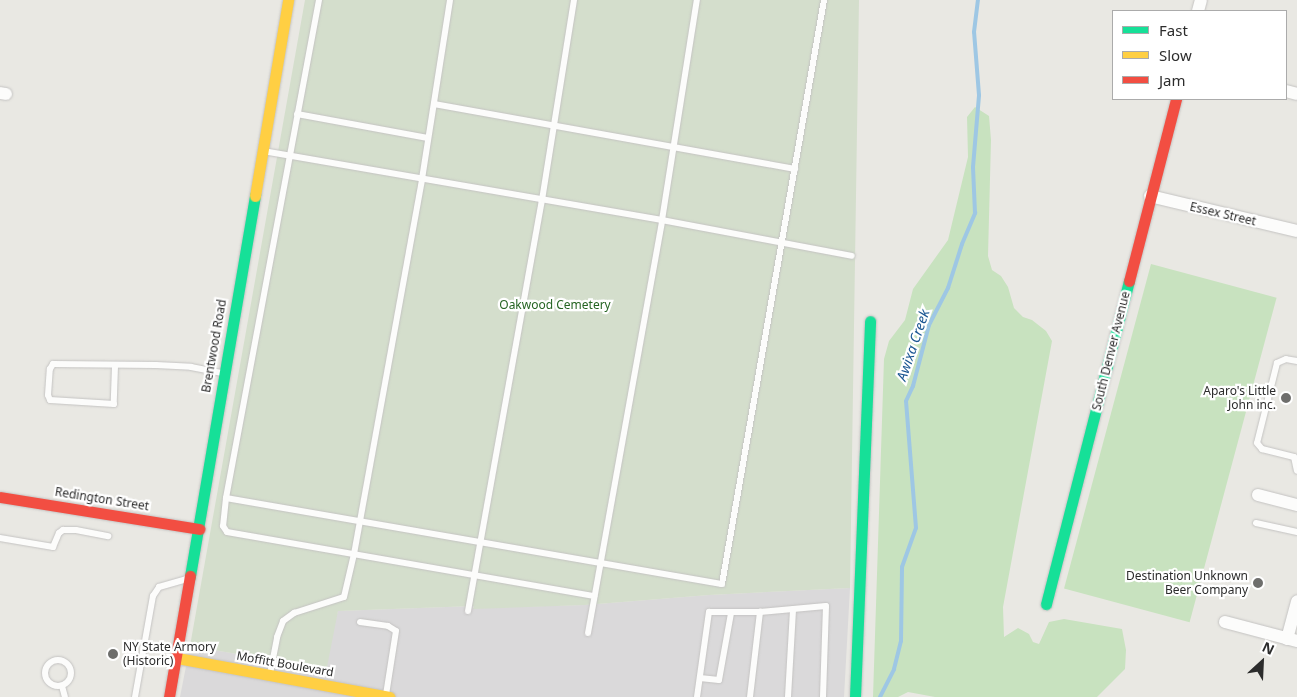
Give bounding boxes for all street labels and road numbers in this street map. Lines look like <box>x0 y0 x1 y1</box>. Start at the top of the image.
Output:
street label: Essex Street <box>1188 199 1258 229</box>
street label: South Denver Avenue <box>1089 290 1133 412</box>
street label: Brentwood Road <box>199 298 229 394</box>
street label: Redington Street <box>54 484 150 514</box>
street label: Moffitt Boulevard <box>235 648 335 680</box>

